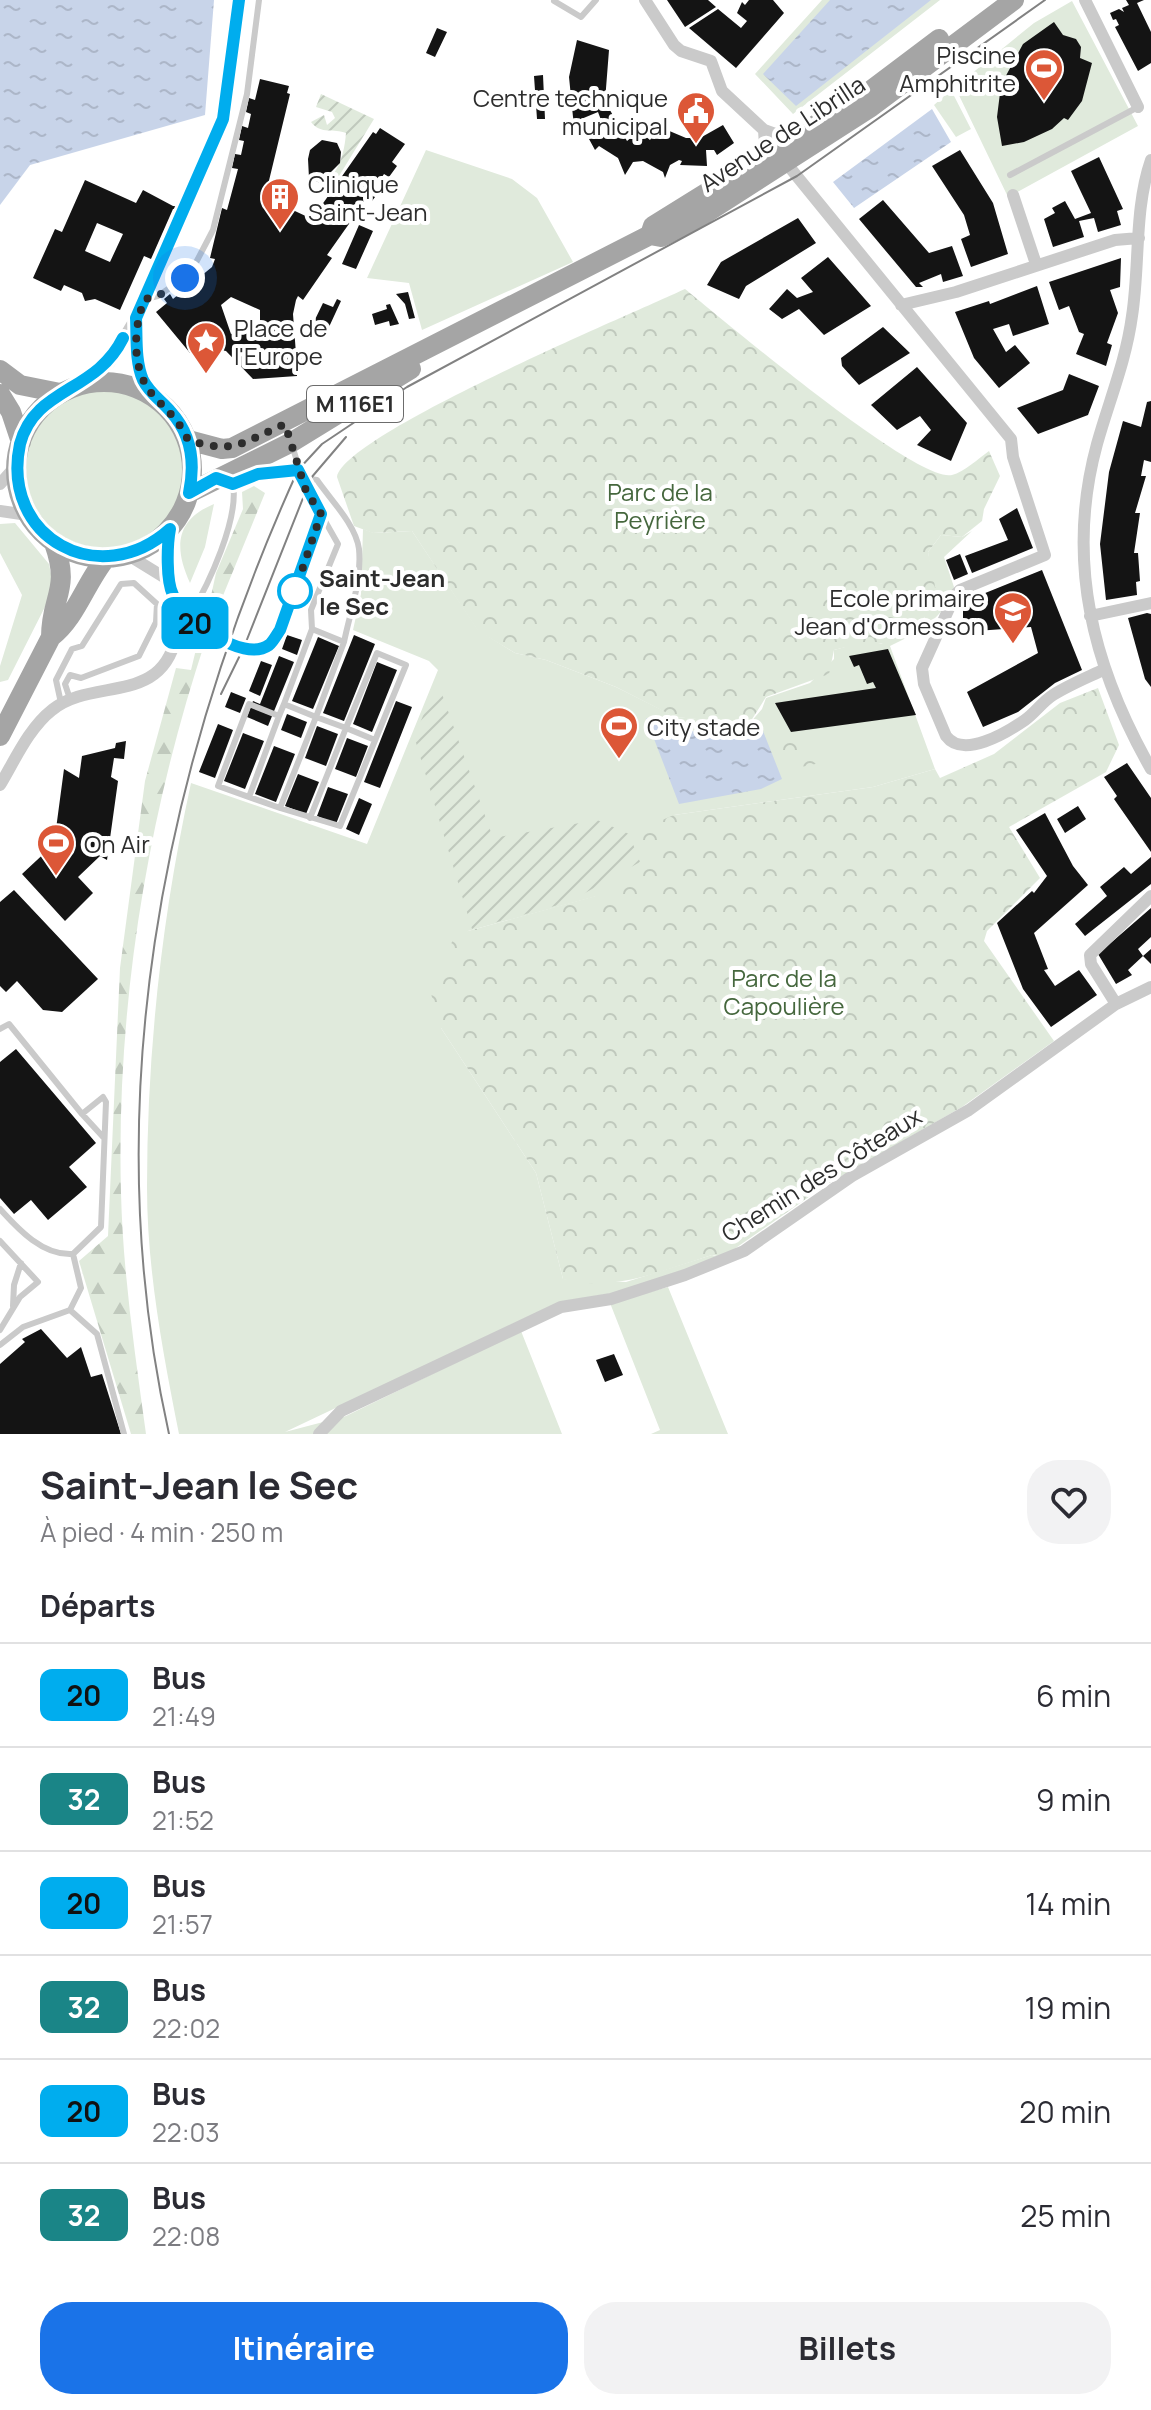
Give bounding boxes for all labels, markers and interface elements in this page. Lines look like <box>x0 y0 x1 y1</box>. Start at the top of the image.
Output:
place label: Piscine Amphitrite <box>899 38 1016 99</box>
sports icon: Piscine Amphitrite <box>1023 47 1065 102</box>
street label: Avenue de Librilla <box>693 67 871 199</box>
place label: Centre technique municipal <box>473 81 668 142</box>
public building icon: Centre technique municipal <box>675 90 717 145</box>
place label: Clinique Saint-Jean <box>308 167 427 228</box>
building icon: Clinique Saint-Jean <box>259 176 301 231</box>
your location <box>165 258 205 298</box>
place label: Place de l'Europe <box>234 311 327 372</box>
place icon: Place de l'Europe <box>185 320 227 375</box>
road number: M 116E1 <box>307 386 403 422</box>
park label: Parc de la Peyrière <box>607 475 713 536</box>
place label: Saint-Jean le Sec <box>319 561 445 622</box>
marker: Saint-Jean le Sec <box>278 574 312 608</box>
place label: Ecole primaire Jean d'Ormesson <box>794 581 985 642</box>
school or university icon: Ecole primaire Jean d'Ormesson <box>992 590 1034 645</box>
line badge: 20 <box>159 597 231 649</box>
text: 20 <box>177 604 213 642</box>
sports icon: City stade <box>598 705 640 760</box>
place label: City stade <box>647 710 760 743</box>
sports icon: On Air <box>35 822 77 877</box>
place label: On Air <box>84 827 150 860</box>
park label: Parc de la Capoulière <box>724 961 844 1022</box>
street label: Chemin des Côteaux <box>715 1099 928 1249</box>
text: Saint-Jean le Sec <box>40 1458 358 1510</box>
button: heart <box>1027 1460 1111 1544</box>
text: À pied · 4 min · 250 m <box>40 1514 283 1550</box>
text: Départs <box>40 1585 156 1626</box>
text: Bus <box>152 1657 206 1698</box>
text: 6 min <box>1036 1675 1111 1716</box>
text: 20 <box>66 1676 102 1714</box>
text: 21:49 <box>152 1698 216 1734</box>
text: Bus <box>152 1761 206 1802</box>
text: 9 min <box>1036 1779 1111 1820</box>
text: 32 <box>68 1780 100 1818</box>
text: 21:52 <box>152 1802 214 1838</box>
text: Bus <box>152 1865 206 1906</box>
text: 14 min <box>1025 1883 1111 1924</box>
text: 20 <box>66 1884 102 1922</box>
text: 21:57 <box>152 1906 213 1942</box>
text: Bus <box>152 1969 206 2010</box>
text: 19 min <box>1024 1987 1111 2028</box>
text: 32 <box>68 1988 100 2026</box>
text: 22:02 <box>152 2010 220 2046</box>
text: Bus <box>152 2073 206 2114</box>
text: 20 min <box>1019 2091 1111 2132</box>
text: 20 <box>66 2092 102 2130</box>
text: 22:03 <box>152 2114 220 2150</box>
text: Bus <box>152 2177 206 2218</box>
text: 25 min <box>1020 2195 1111 2236</box>
text: 32 <box>68 2196 100 2234</box>
text: 22:08 <box>152 2218 220 2254</box>
button: Itinéraire <box>40 2302 568 2394</box>
button: Billets <box>584 2302 1111 2394</box>

